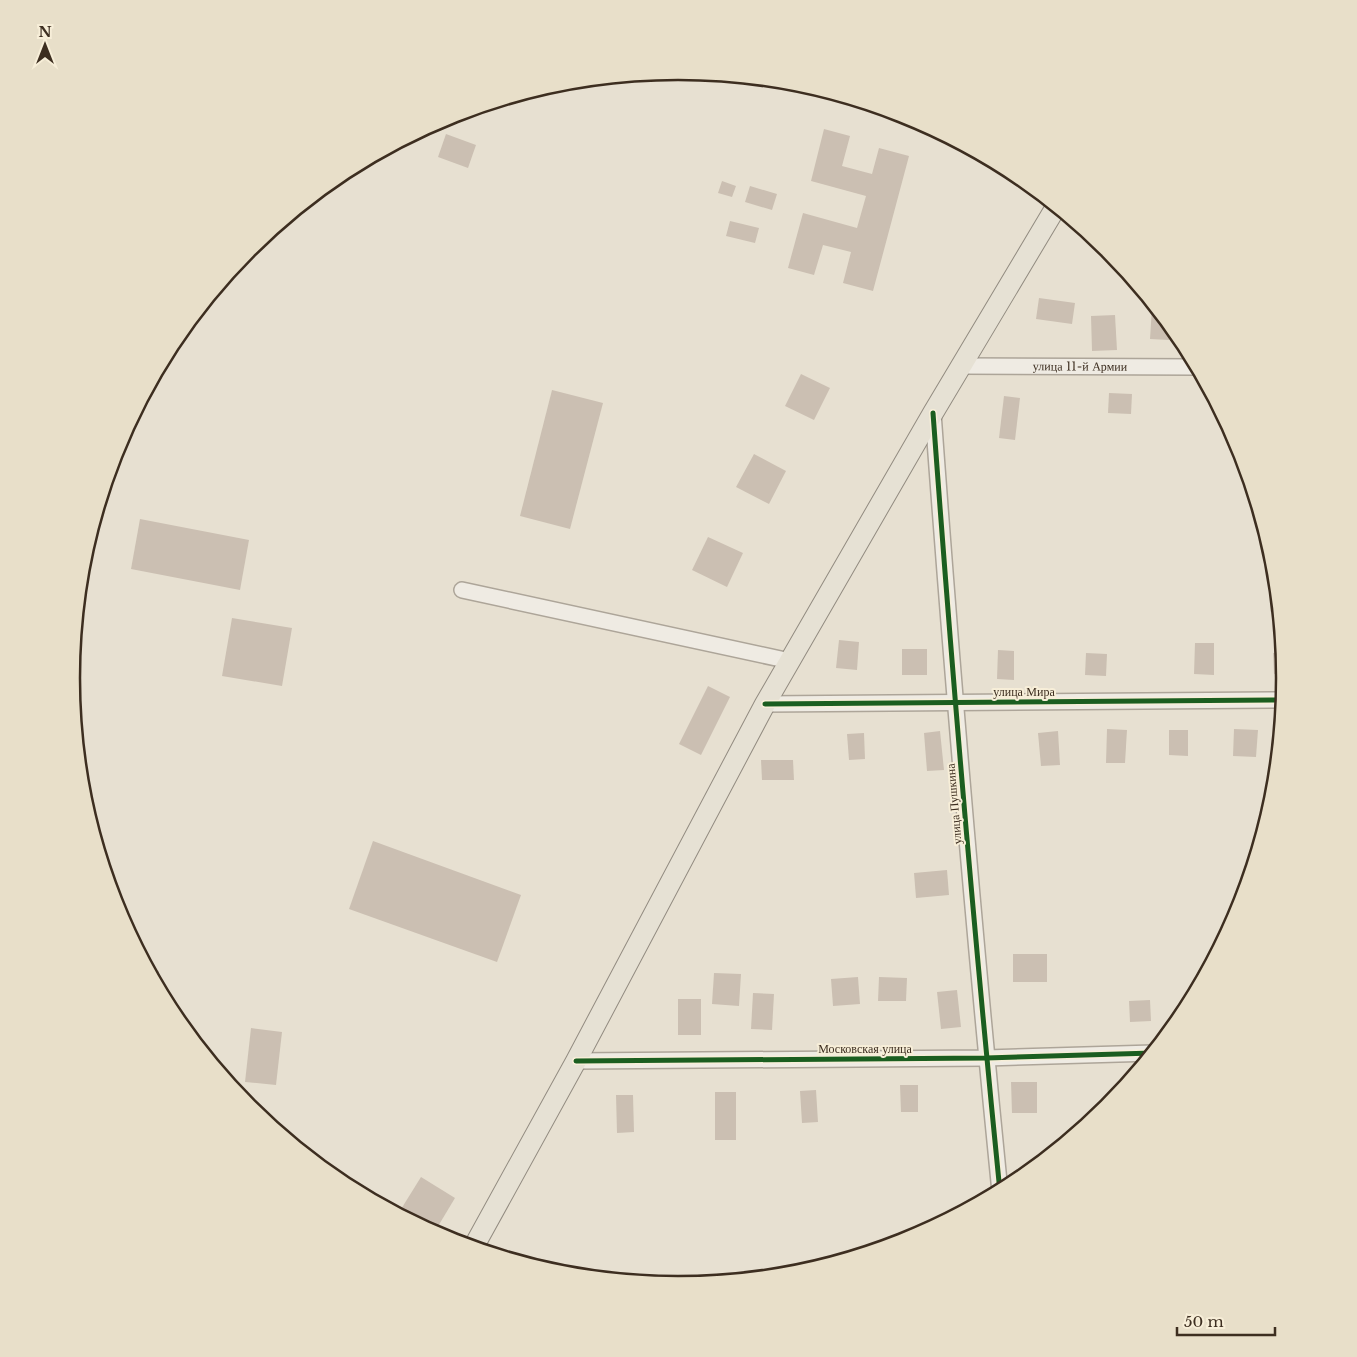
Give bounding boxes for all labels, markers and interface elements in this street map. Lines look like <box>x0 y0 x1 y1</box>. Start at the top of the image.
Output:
north arrow <box>20 20 70 70</box>
text: N <box>38 23 52 41</box>
street label: улица 11-й Армии <box>1033 358 1128 374</box>
street label: улица Мира <box>993 684 1055 699</box>
street label: улица Пушкина <box>942 762 965 845</box>
street label: Московская улица <box>818 1041 913 1056</box>
scale bar <box>1177 1304 1274 1336</box>
text: 50 m <box>1184 1312 1224 1331</box>

